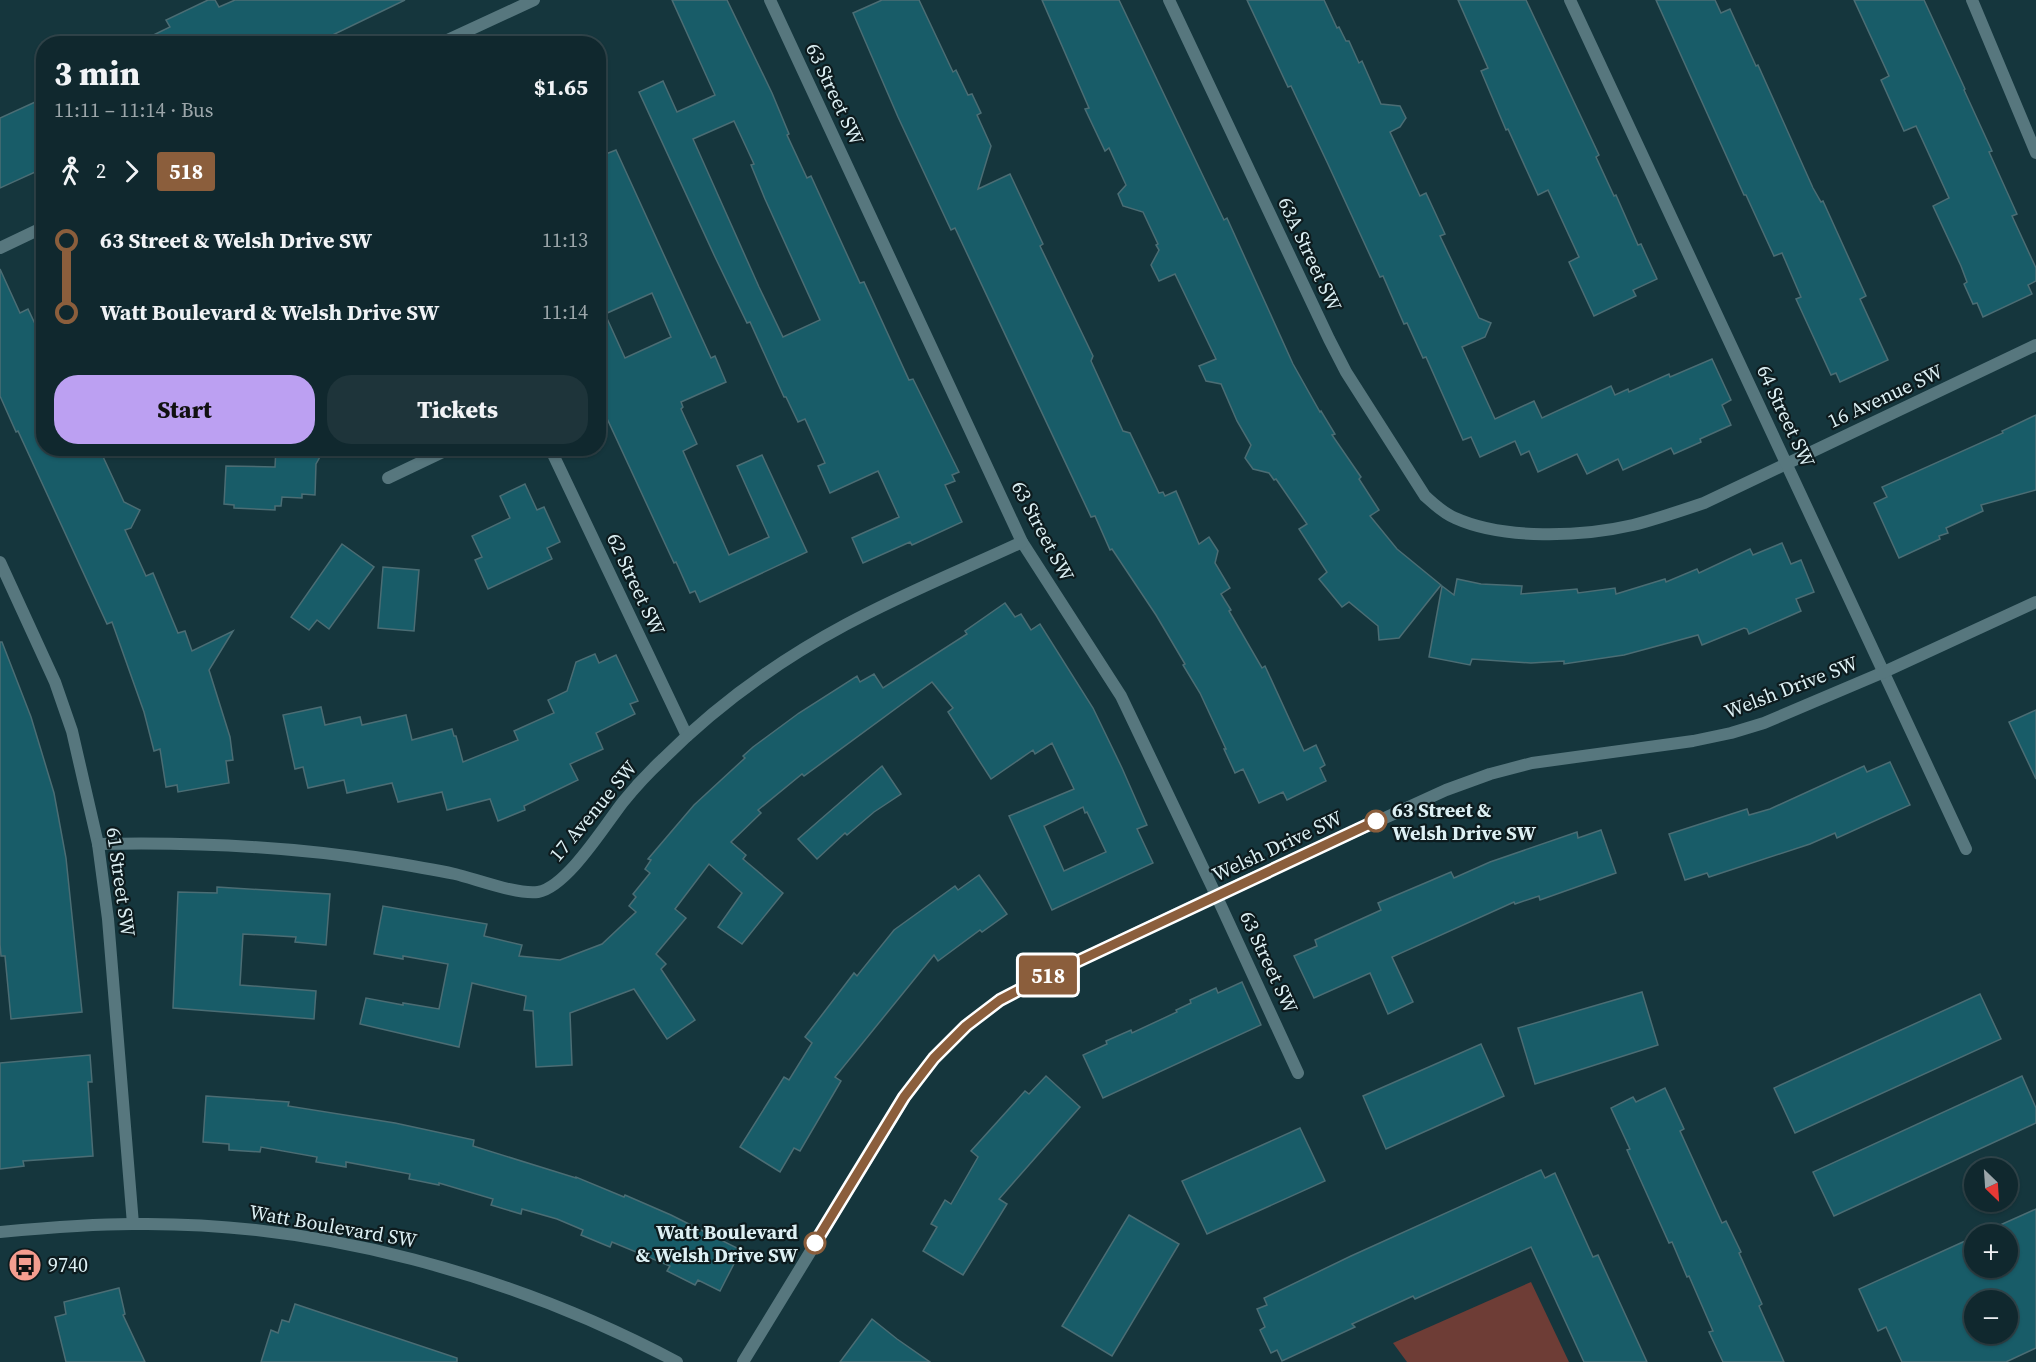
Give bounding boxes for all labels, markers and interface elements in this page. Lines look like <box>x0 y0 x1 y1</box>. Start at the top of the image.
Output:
street label: 63 Street SW <box>799 38 871 150</box>
text: 3 min <box>54 51 140 96</box>
text: $1.65 <box>534 72 588 102</box>
text: 11:11 – 11:14 · Bus <box>54 96 213 124</box>
icon: walk <box>54 155 87 188</box>
icon: forward <box>115 155 148 188</box>
text: 2 <box>96 157 106 185</box>
text: 518 <box>169 157 203 186</box>
street label: 63A Street SW <box>1271 192 1349 316</box>
text: 63 Street & Welsh Drive SW <box>100 225 372 255</box>
text: 11:13 <box>542 226 588 254</box>
text: Watt Boulevard & Welsh Drive SW <box>100 297 439 327</box>
text: 11:14 <box>542 298 588 326</box>
street label: 16 Avenue SW <box>1823 357 1948 435</box>
street label: 64 Street SW <box>1750 360 1822 472</box>
button: Start <box>54 375 315 444</box>
button: Tickets <box>327 375 588 444</box>
street label: 63 Street SW <box>1005 476 1082 587</box>
street label: 62 Street SW <box>600 528 672 640</box>
street label: Welsh Drive SW <box>1720 648 1862 725</box>
street label: 17 Avenue SW <box>542 754 644 867</box>
place label: 63 Street & Welsh Drive SW <box>1392 796 1536 847</box>
street label: Welsh Drive SW <box>1207 803 1347 888</box>
marker: 63 Street & Welsh Drive SW <box>1365 810 1387 832</box>
street label: 61 Street SW <box>99 826 143 939</box>
street label: 63 Street SW <box>1233 906 1305 1018</box>
line badge: 518 <box>1014 956 1082 994</box>
text: 518 <box>1031 961 1065 990</box>
north arrow <box>1964 1158 2018 1212</box>
map controls <box>1964 1158 2018 1344</box>
street label: Watt Boulevard SW <box>247 1197 420 1255</box>
place label: Watt Boulevard & Welsh Drive SW <box>636 1218 798 1269</box>
button: + <box>1964 1224 2018 1278</box>
marker: Watt Boulevard & Welsh Drive SW <box>804 1232 826 1254</box>
bus stop icon: 9740 <box>7 1247 43 1283</box>
place label: 9740 <box>48 1251 88 1279</box>
button: − <box>1964 1290 2018 1344</box>

